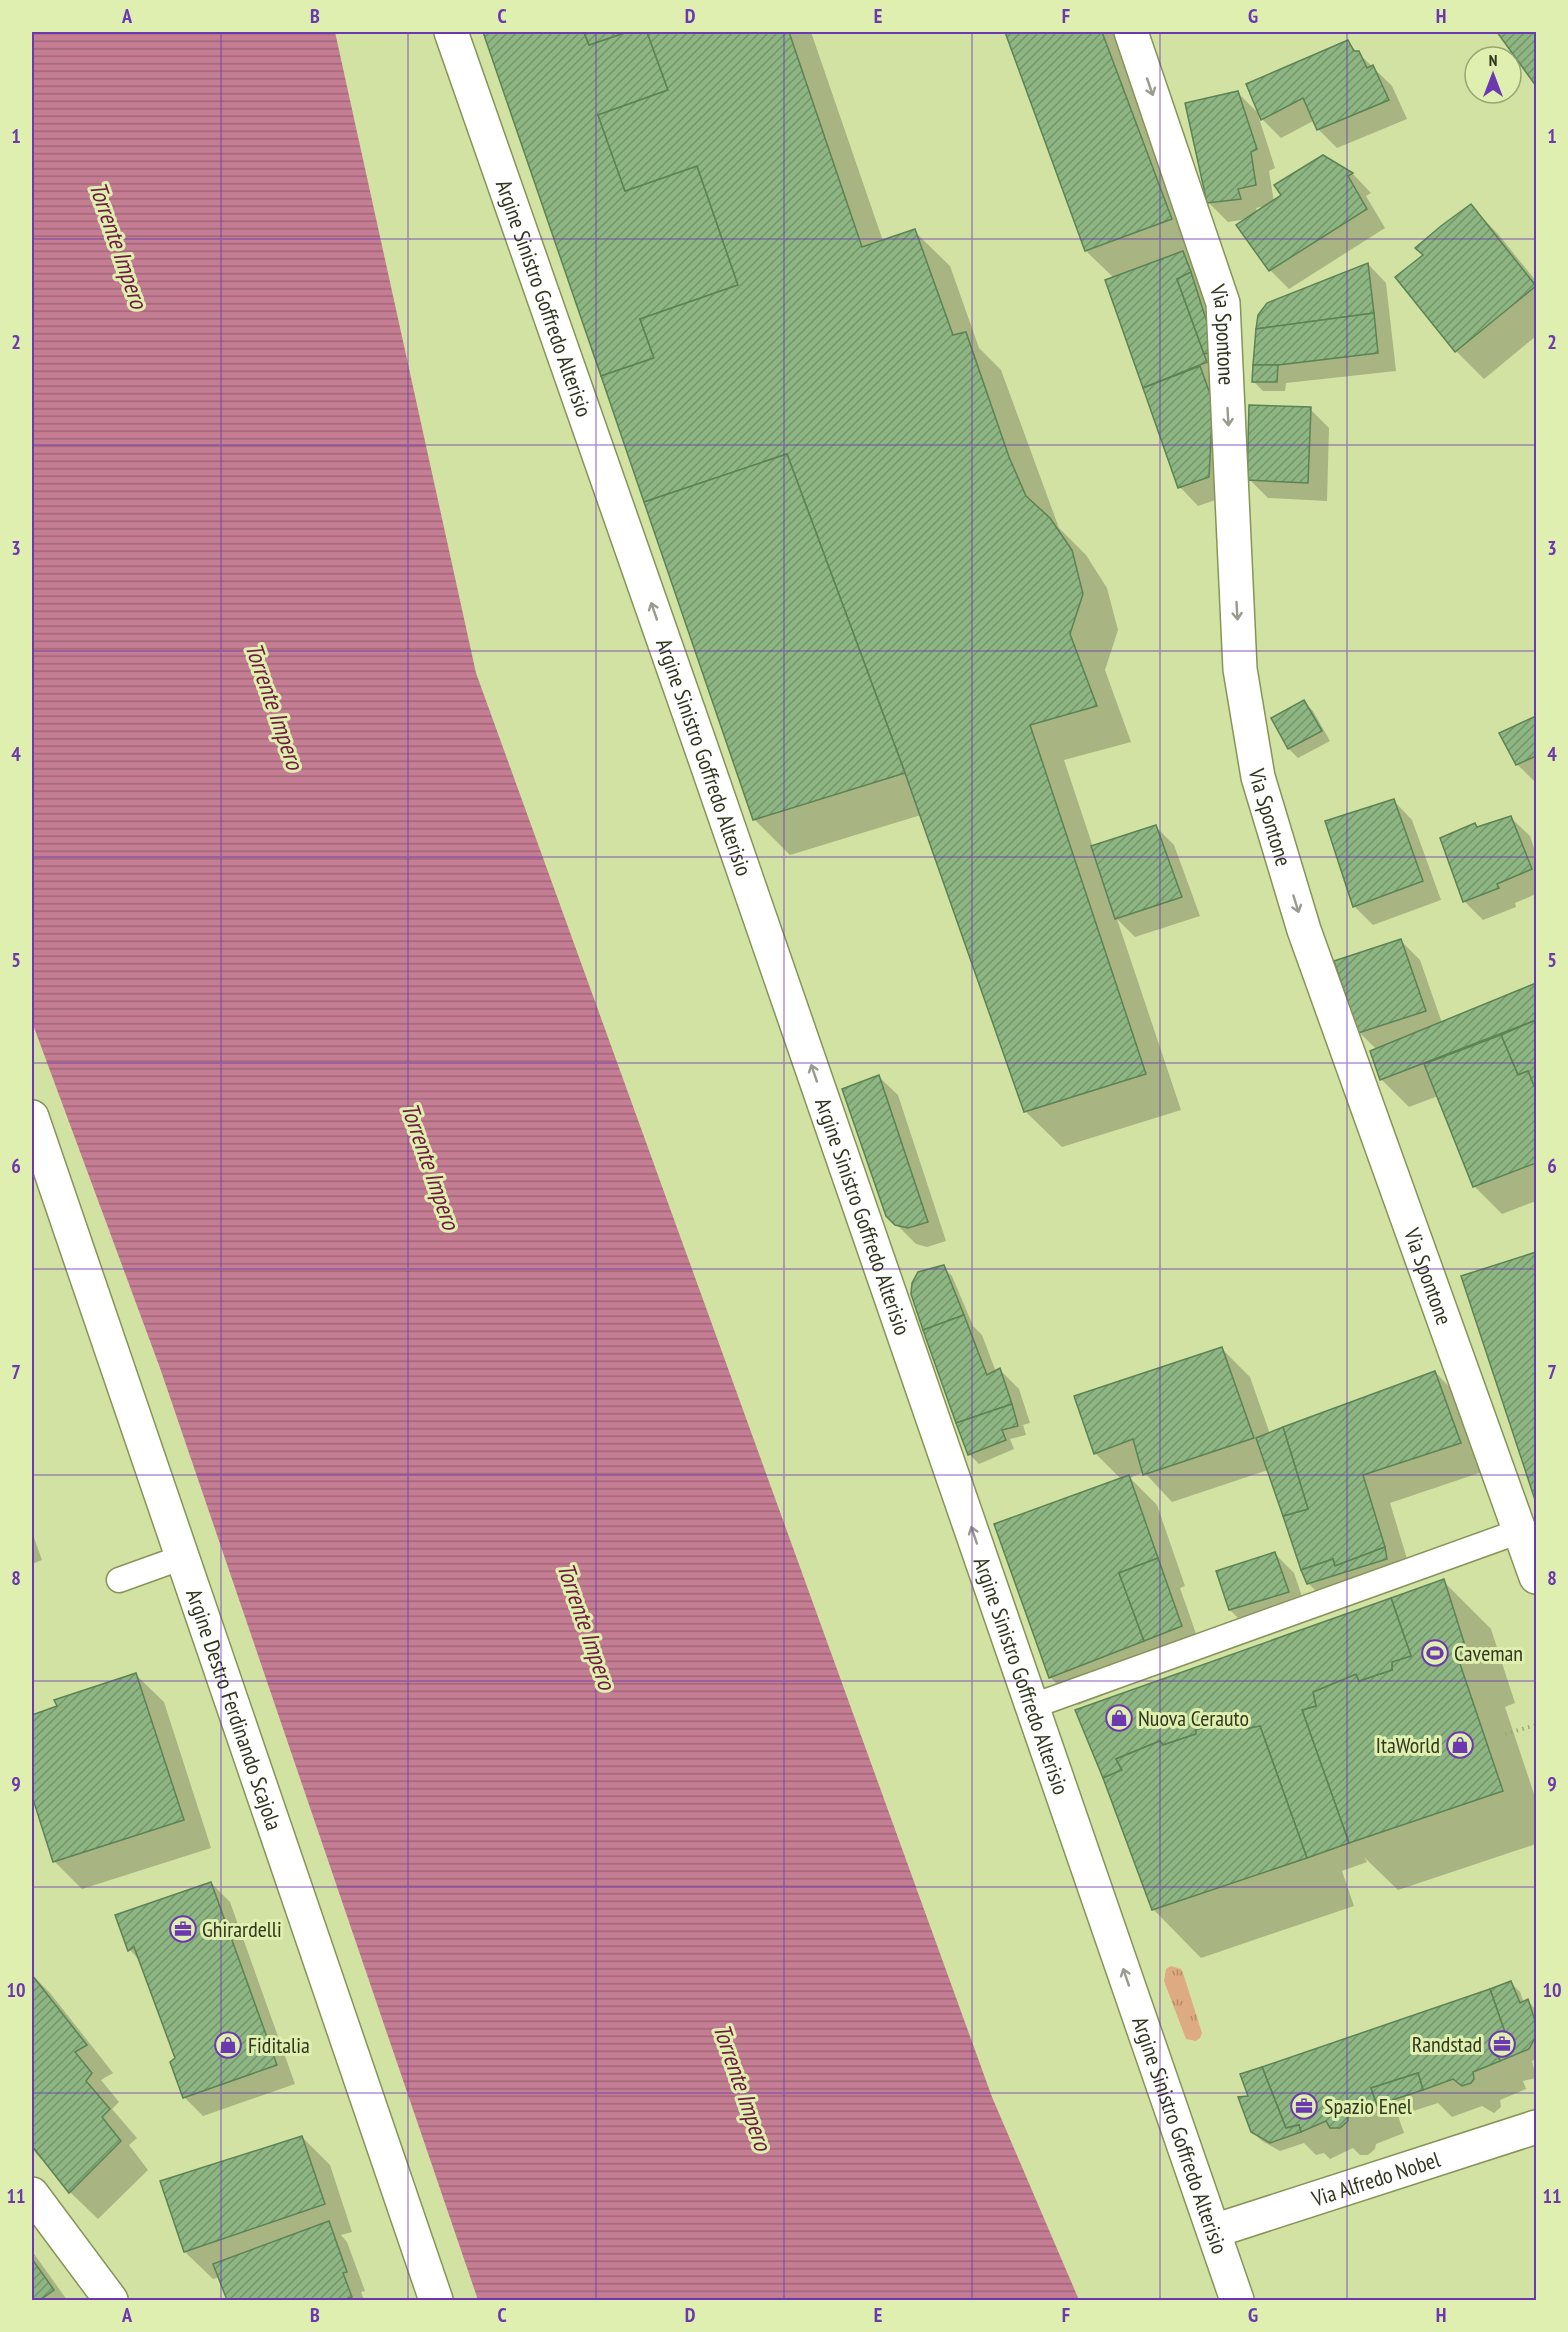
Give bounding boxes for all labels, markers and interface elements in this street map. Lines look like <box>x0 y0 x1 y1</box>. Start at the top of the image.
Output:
text: A <box>121 3 133 29</box>
text: B <box>310 3 320 29</box>
text: C <box>497 3 507 29</box>
text: D <box>685 3 696 29</box>
text: E <box>874 3 882 29</box>
text: F <box>1062 3 1070 29</box>
text: G <box>1248 3 1258 29</box>
text: H <box>1436 3 1446 29</box>
north arrow <box>1463 45 1523 105</box>
text: N <box>1489 50 1497 70</box>
one-way arrow <box>1145 77 1156 96</box>
text: 1 <box>11 123 21 149</box>
text: 1 <box>1547 123 1557 149</box>
street label: Argine Sinistro Goffredo Alterisio <box>490 176 598 420</box>
water label: Torrente Impero <box>82 177 155 314</box>
street label: Via Spontone <box>1203 280 1241 386</box>
text: 2 <box>11 329 21 355</box>
text: 2 <box>1547 329 1557 355</box>
one-way arrow <box>1223 406 1234 426</box>
text: 3 <box>11 535 21 561</box>
text: 3 <box>1547 535 1557 561</box>
one-way arrow <box>1232 601 1243 621</box>
one-way arrow <box>647 602 658 621</box>
street label: Argine Sinistro Goffredo Alterisio <box>650 635 758 879</box>
water label: Torrente Impero <box>238 638 311 775</box>
text: 4 <box>11 741 21 767</box>
text: 4 <box>1547 741 1557 767</box>
street label: Via Spontone <box>1243 765 1298 869</box>
one-way arrow <box>1291 894 1302 913</box>
text: 5 <box>11 947 21 973</box>
text: 5 <box>1547 947 1557 973</box>
one-way arrow <box>807 1064 818 1083</box>
street label: Argine Sinistro Goffredo Alterisio <box>809 1094 917 1339</box>
water label: Torrente Impero <box>394 1098 467 1235</box>
text: 6 <box>11 1153 21 1179</box>
text: 6 <box>1547 1153 1557 1179</box>
street label: Via Spontone <box>1398 1223 1458 1329</box>
text: 7 <box>11 1359 21 1385</box>
text: 7 <box>1547 1359 1557 1385</box>
one-way arrow <box>967 1526 978 1545</box>
street label: Argine Sinistro Goffredo Alterisio <box>968 1553 1075 1798</box>
water label: Torrente Impero <box>550 1558 623 1695</box>
text: 8 <box>11 1565 21 1591</box>
text: 8 <box>1547 1565 1557 1591</box>
street label: Argine Destro Ferdinando Scajola <box>180 1585 288 1834</box>
sports icon: Caveman <box>1420 1638 1450 1668</box>
place label: Caveman <box>1454 1639 1523 1667</box>
shop icon: Nuova Cerauto <box>1104 1703 1134 1733</box>
place label: Nuova Cerauto <box>1138 1704 1249 1732</box>
shop icon: ItaWorld <box>1445 1730 1475 1760</box>
place label: ItaWorld <box>1376 1731 1440 1759</box>
text: 9 <box>11 1771 21 1797</box>
text: 9 <box>1547 1771 1557 1797</box>
office icon: Ghirardelli <box>168 1914 198 1944</box>
place label: Ghirardelli <box>202 1915 282 1943</box>
one-way arrow <box>1120 1968 1131 1987</box>
text: 10 <box>6 1977 26 2003</box>
text: 10 <box>1542 1977 1562 2003</box>
street label: Argine Sinistro Goffredo Alterisio <box>1126 2013 1234 2258</box>
water label: Torrente Impero <box>706 2019 779 2156</box>
office icon: Randstad <box>1487 2029 1517 2059</box>
shop icon: Fiditalia <box>213 2030 243 2060</box>
place label: Randstad <box>1412 2030 1482 2058</box>
place label: Fiditalia <box>248 2031 310 2059</box>
office icon: Spazio Enel <box>1289 2091 1319 2121</box>
place label: Spazio Enel <box>1324 2092 1413 2120</box>
street label: Via Alfredo Nobel <box>1307 2145 1444 2213</box>
text: 11 <box>6 2183 26 2209</box>
text: 11 <box>1542 2183 1562 2209</box>
text: A <box>121 2302 133 2328</box>
text: B <box>310 2302 320 2328</box>
text: C <box>497 2302 507 2328</box>
text: D <box>685 2302 696 2328</box>
text: E <box>874 2302 882 2328</box>
text: F <box>1062 2302 1070 2328</box>
text: G <box>1248 2302 1258 2328</box>
text: H <box>1436 2302 1446 2328</box>

